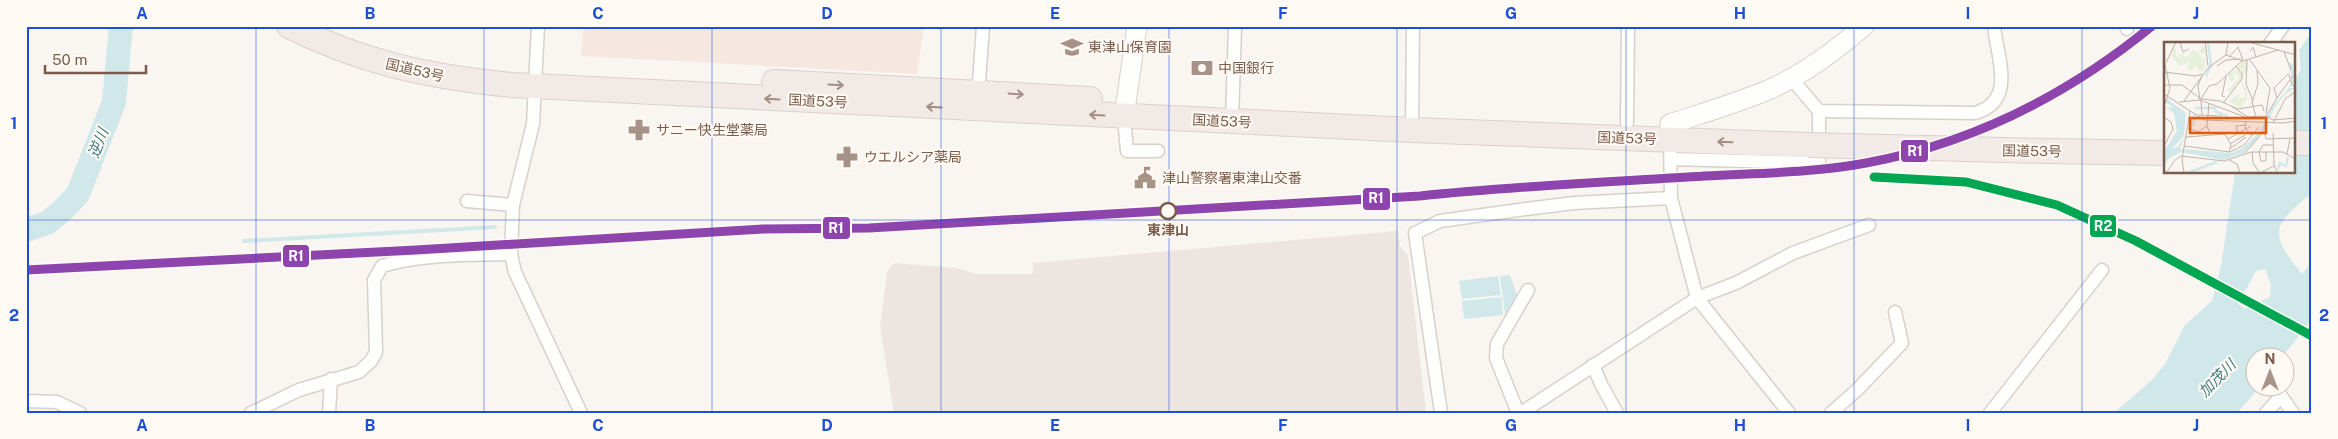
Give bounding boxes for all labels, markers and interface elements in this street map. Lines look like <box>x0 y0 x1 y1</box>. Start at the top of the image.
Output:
text: A <box>136 4 148 23</box>
text: B <box>365 4 376 23</box>
text: C <box>592 4 604 23</box>
text: D <box>821 4 833 23</box>
text: E <box>1050 4 1060 23</box>
text: F <box>1278 4 1288 23</box>
text: G <box>1505 4 1517 23</box>
text: H <box>1734 4 1746 23</box>
text: I <box>1966 4 1970 23</box>
text: J <box>2193 4 2199 23</box>
school or university icon: 東津山保育園 <box>1059 34 1085 60</box>
place label: 東津山保育園 <box>1088 39 1172 55</box>
scale bar <box>45 42 146 74</box>
inset map <box>2164 42 2296 174</box>
text: 50 m <box>52 51 87 68</box>
street label: 国道53号 <box>384 55 446 85</box>
bank icon: 中国銀行 <box>1189 55 1215 81</box>
place label: 中国銀行 <box>1218 60 1274 76</box>
one-way arrow <box>828 81 844 90</box>
one-way arrow <box>1008 89 1024 98</box>
street label: 国道53号 <box>788 91 848 111</box>
one-way arrow <box>764 94 780 103</box>
one-way arrow <box>927 102 943 111</box>
one-way arrow <box>1089 111 1105 120</box>
street label: 国道53号 <box>1192 111 1252 131</box>
text: 1 <box>11 114 17 133</box>
text: 1 <box>2321 114 2327 133</box>
pharmacy icon: サニー快生堂薬局 <box>626 117 652 143</box>
place label: サニー快生堂薬局 <box>656 122 768 138</box>
water label: 逆川 <box>84 124 112 160</box>
street label: 国道53号 <box>1597 129 1657 147</box>
one-way arrow <box>1718 137 1734 147</box>
line badge: R1 <box>1900 139 1929 163</box>
street label: 国道53号 <box>2002 142 2062 160</box>
text: R1 <box>1907 143 1923 159</box>
pharmacy icon: ウエルシア薬局 <box>834 144 860 170</box>
place label: ウエルシア薬局 <box>864 149 962 165</box>
public building icon: 津山警察署東津山交番 <box>1132 165 1158 191</box>
place label: 津山警察署東津山交番 <box>1162 170 1302 186</box>
line badge: R1 <box>1362 187 1391 211</box>
text: R1 <box>1368 190 1384 206</box>
marker: 東津山 <box>1159 202 1177 220</box>
line badge: R2 <box>2089 214 2117 238</box>
line badge: R1 <box>822 216 851 240</box>
text: R2 <box>2094 218 2112 234</box>
text: R1 <box>828 220 844 236</box>
place label: 東津山 <box>1147 222 1189 238</box>
line badge: R1 <box>282 244 310 268</box>
text: R1 <box>288 248 304 264</box>
text: 2 <box>9 306 19 325</box>
text: 2 <box>2319 306 2329 325</box>
north arrow <box>2246 346 2296 396</box>
text: N <box>2265 351 2275 367</box>
water label: 加茂川 <box>2195 354 2240 400</box>
text: A <box>136 416 148 435</box>
text: B <box>365 416 376 435</box>
text: C <box>592 416 604 435</box>
text: D <box>821 416 833 435</box>
text: E <box>1050 416 1060 435</box>
text: F <box>1278 416 1288 435</box>
text: G <box>1505 416 1517 435</box>
text: H <box>1734 416 1746 435</box>
text: I <box>1966 416 1970 435</box>
text: J <box>2193 416 2199 435</box>

